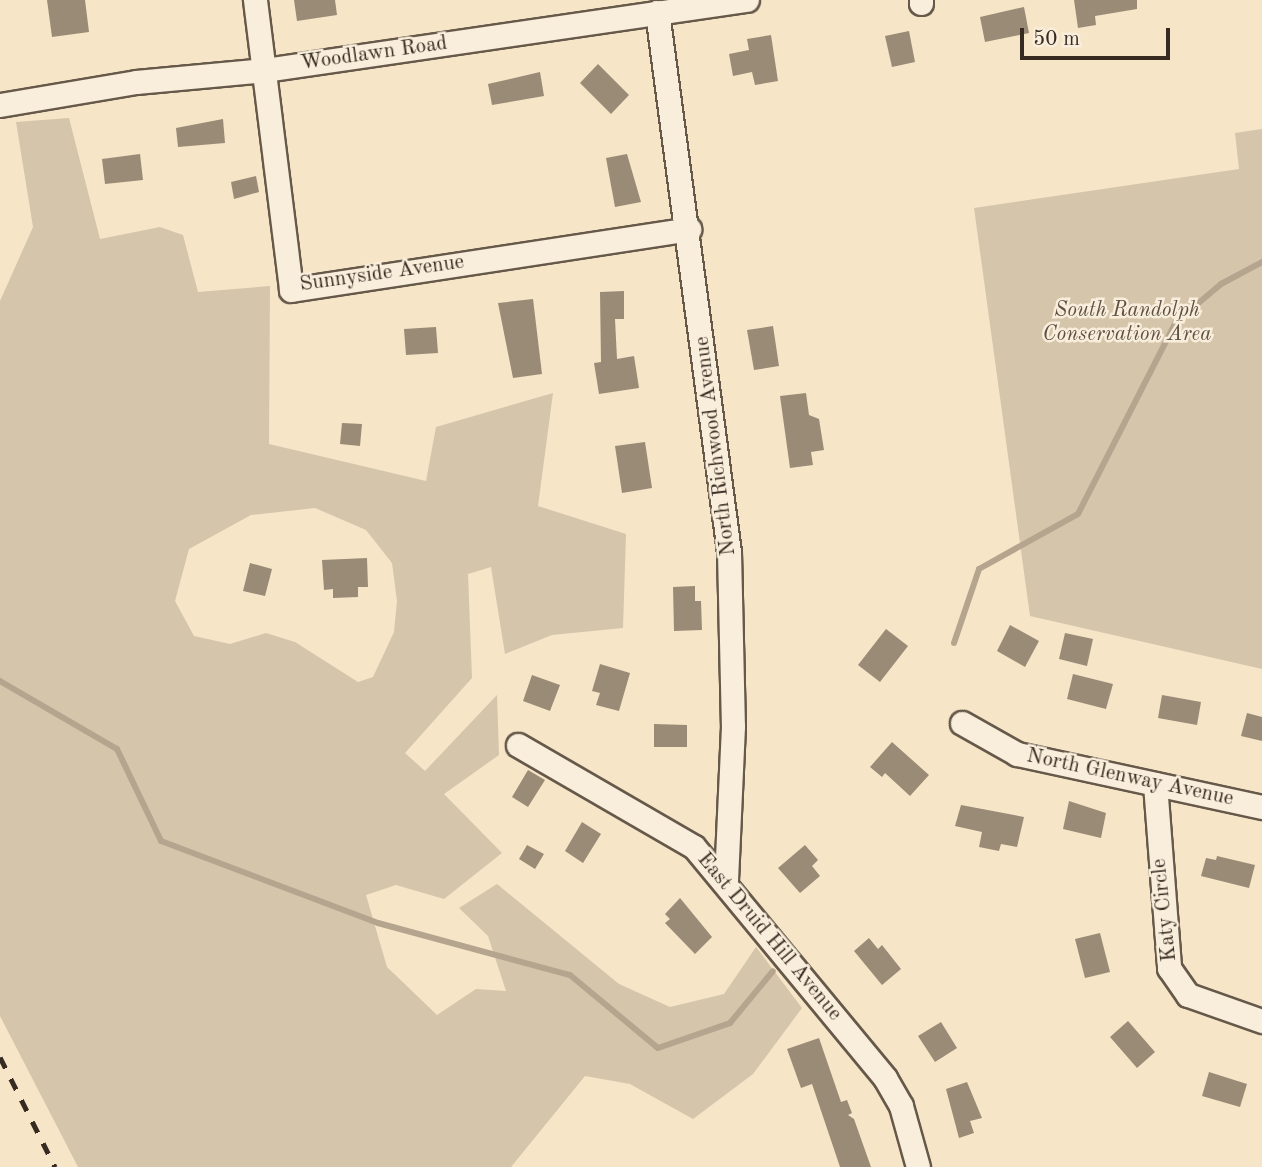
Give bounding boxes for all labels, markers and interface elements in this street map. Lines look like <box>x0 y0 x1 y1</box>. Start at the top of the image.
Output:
scale bar <box>1024 14 1174 58</box>
text: 50 m <box>1033 29 1080 50</box>
street label: Woodlawn Road <box>299 31 449 77</box>
street label: Sunnyside Avenue <box>298 250 466 298</box>
park label: South Randolph Conservation Area <box>1043 298 1211 348</box>
street label: North Richwood Avenue <box>690 335 742 557</box>
street label: North Glenway Avenue <box>1024 744 1236 812</box>
street label: East Druid Hill Avenue <box>691 848 847 1026</box>
street label: Katy Circle <box>1147 857 1183 963</box>

